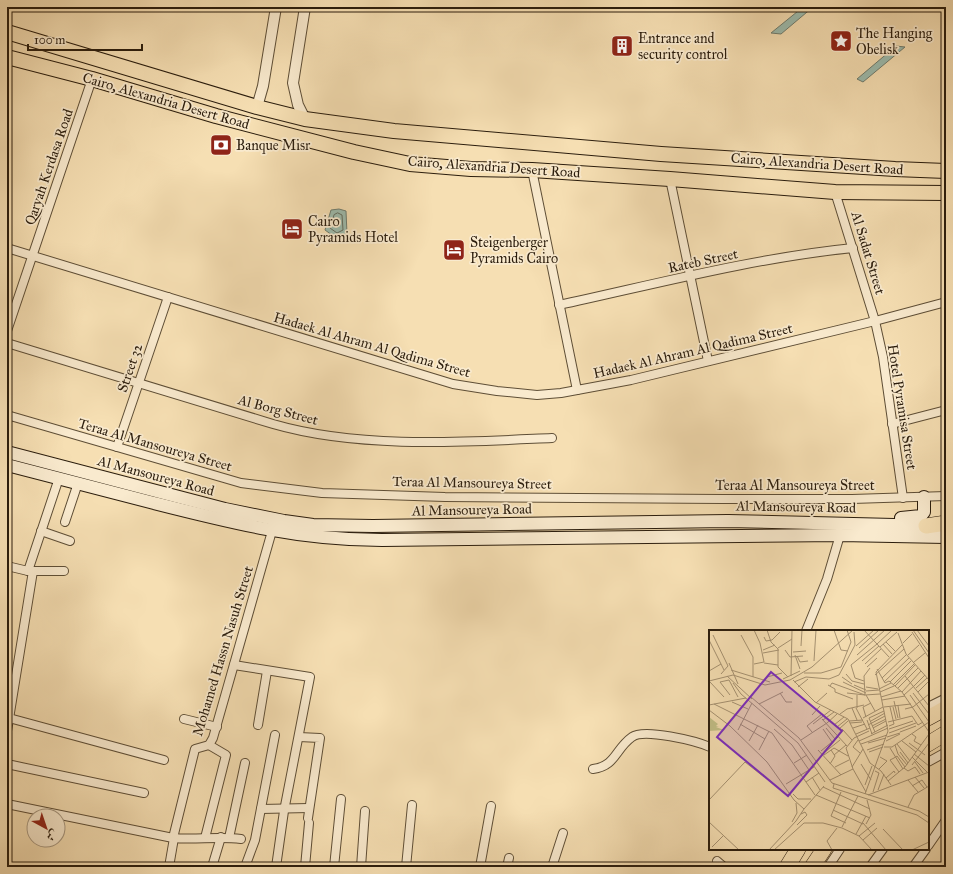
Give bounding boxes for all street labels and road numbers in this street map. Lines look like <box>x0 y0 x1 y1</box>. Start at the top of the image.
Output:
street label: Cairo, Alexandria Desert Road <box>81 69 251 133</box>
street label: Qaryah Kerdasa Road <box>21 107 77 227</box>
street label: Cairo, Alexandria Desert Road <box>730 149 904 179</box>
street label: Cairo, Alexandria Desert Road <box>407 152 581 182</box>
street label: Al Sadat Street <box>847 208 889 297</box>
street label: Rateb Street <box>666 245 740 277</box>
street label: Hadaek Al Ahram Al Qadima Street <box>272 309 472 381</box>
street label: Hadaek Al Ahram Al Qadima Street <box>592 320 794 382</box>
street label: Street 32 <box>114 341 146 395</box>
street label: Hotel Pyramisa Street <box>884 343 920 471</box>
street label: Al Borg Street <box>235 391 320 429</box>
street label: Teraa Al Mansoureya Street <box>76 415 234 475</box>
street label: Al Mansoureya Road <box>95 452 216 500</box>
street label: Teraa Al Mansoureya Street <box>392 473 552 493</box>
street label: Teraa Al Mansoureya Street <box>715 477 875 494</box>
street label: Al Mansoureya Road <box>735 497 856 517</box>
street label: Al Mansoureya Road <box>411 500 532 520</box>
street label: Mohamed Hassn Nasuh Street <box>189 564 257 738</box>

